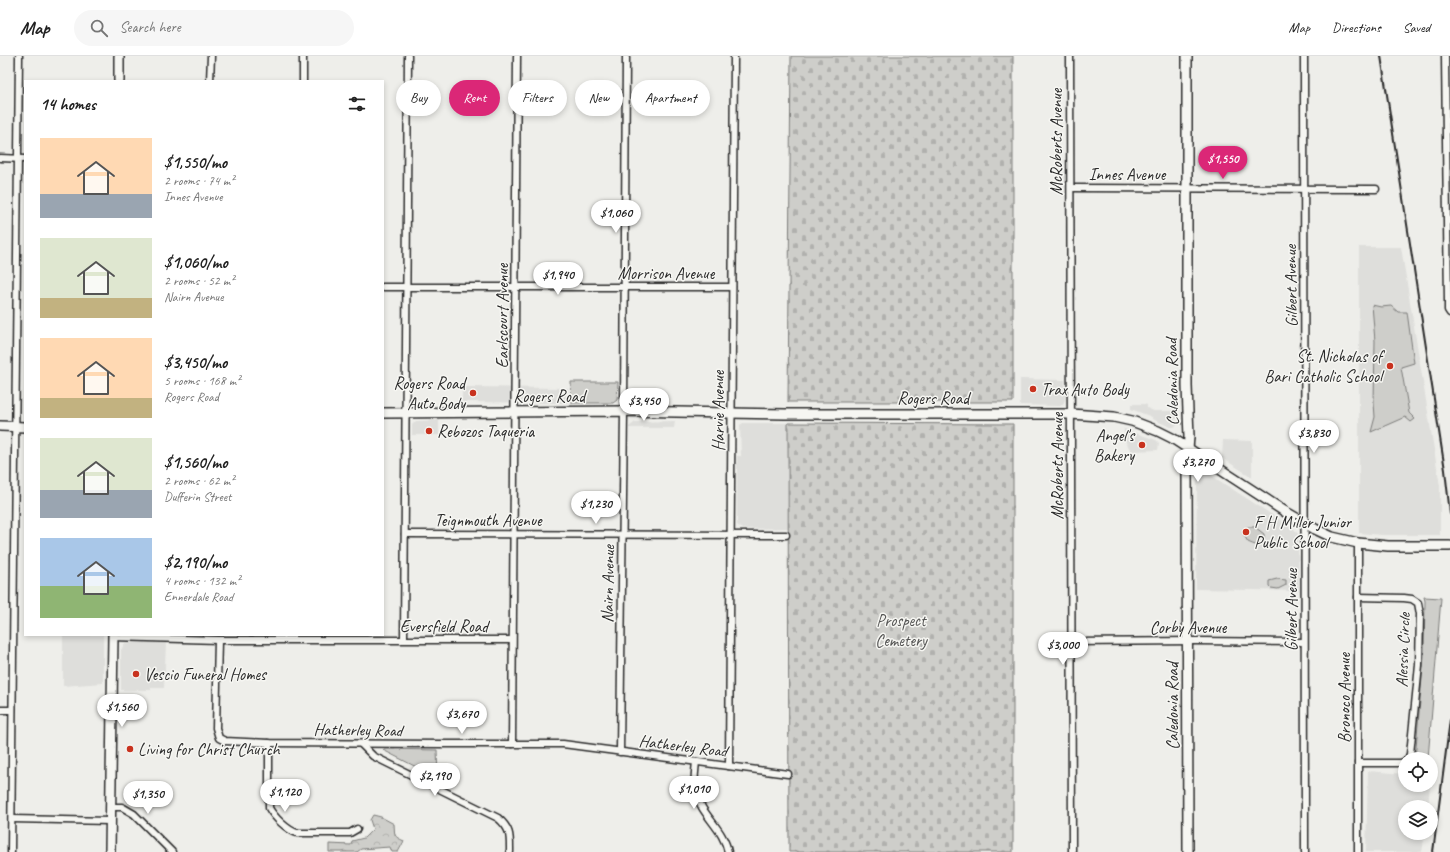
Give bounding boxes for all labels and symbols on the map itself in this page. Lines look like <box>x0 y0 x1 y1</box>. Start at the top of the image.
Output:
street label: McRoberts Avenue <box>1046 87 1067 195</box>
pin: $1,550 <box>1190 146 1256 180</box>
street label: Innes Avenue <box>1089 164 1167 185</box>
pin: $1,060 <box>583 200 649 234</box>
street label: Gilbert Avenue <box>1280 243 1302 327</box>
street label: Earlscourt Avenue <box>492 262 513 368</box>
pin: $1,940 <box>525 262 591 296</box>
street label: Morrison Avenue <box>618 263 716 284</box>
street label: Caledonia Road <box>1161 336 1183 426</box>
place label: St. Nicholas of Bari Catholic School <box>1264 346 1386 387</box>
marker: St. Nicholas of Bari Catholic School <box>1385 361 1395 371</box>
street label: Harvie Avenue <box>708 369 729 451</box>
place label: Rogers Road Auto Body <box>393 373 467 414</box>
place label: Trax Auto Body <box>1041 379 1130 400</box>
marker: Trax Auto Body <box>1028 384 1038 394</box>
street label: Rogers Road <box>513 386 587 407</box>
marker: Rogers Road Auto Body <box>468 388 478 398</box>
pin: $3,450 <box>611 388 677 422</box>
street label: Rogers Road <box>897 388 971 409</box>
street label: McRoberts Avenue <box>1047 411 1068 519</box>
pin: $3,830 <box>1281 420 1347 454</box>
place label: Rebozos Taqueria <box>437 421 535 442</box>
place label: Angel's Bakery <box>1094 425 1136 466</box>
marker: Rebozos Taqueria <box>424 426 434 436</box>
marker: Angel's Bakery <box>1137 440 1147 450</box>
pin: $3,270 <box>1165 449 1231 483</box>
pin: $1,230 <box>563 491 629 525</box>
street label: Teignmouth Avenue <box>434 510 543 531</box>
place label: F H Miller Junior Public School <box>1254 512 1353 553</box>
marker: F H Miller Junior Public School <box>1241 527 1251 537</box>
street label: Nairn Avenue <box>597 544 619 623</box>
street label: Gilbert Avenue <box>1281 567 1302 651</box>
park label: Prospect Cemetery <box>875 610 928 651</box>
street label: Alessia Circle <box>1391 611 1415 688</box>
street label: Eversfield Road <box>400 616 490 637</box>
street label: Corby Avenue <box>1150 617 1228 638</box>
pin: $3,000 <box>1030 632 1096 666</box>
street label: Bronoco Avenue <box>1334 651 1355 743</box>
street label: Caledonia Road <box>1162 660 1183 750</box>
place label: Vescio Funeral Homes <box>144 664 268 685</box>
marker: Vescio Funeral Homes <box>131 669 141 679</box>
pin: $1,560 <box>89 694 155 728</box>
pin: $3,670 <box>429 701 495 735</box>
street label: Hatherley Road <box>313 719 405 741</box>
street label: Hatherley Road <box>638 730 731 762</box>
place label: Living for Christ Church <box>138 739 281 760</box>
marker: Living for Christ Church <box>125 744 135 754</box>
pin: $2,190 <box>402 763 468 797</box>
pin: $1,010 <box>661 776 727 810</box>
pin: $1,120 <box>252 779 318 813</box>
pin: $1,350 <box>115 781 181 815</box>

